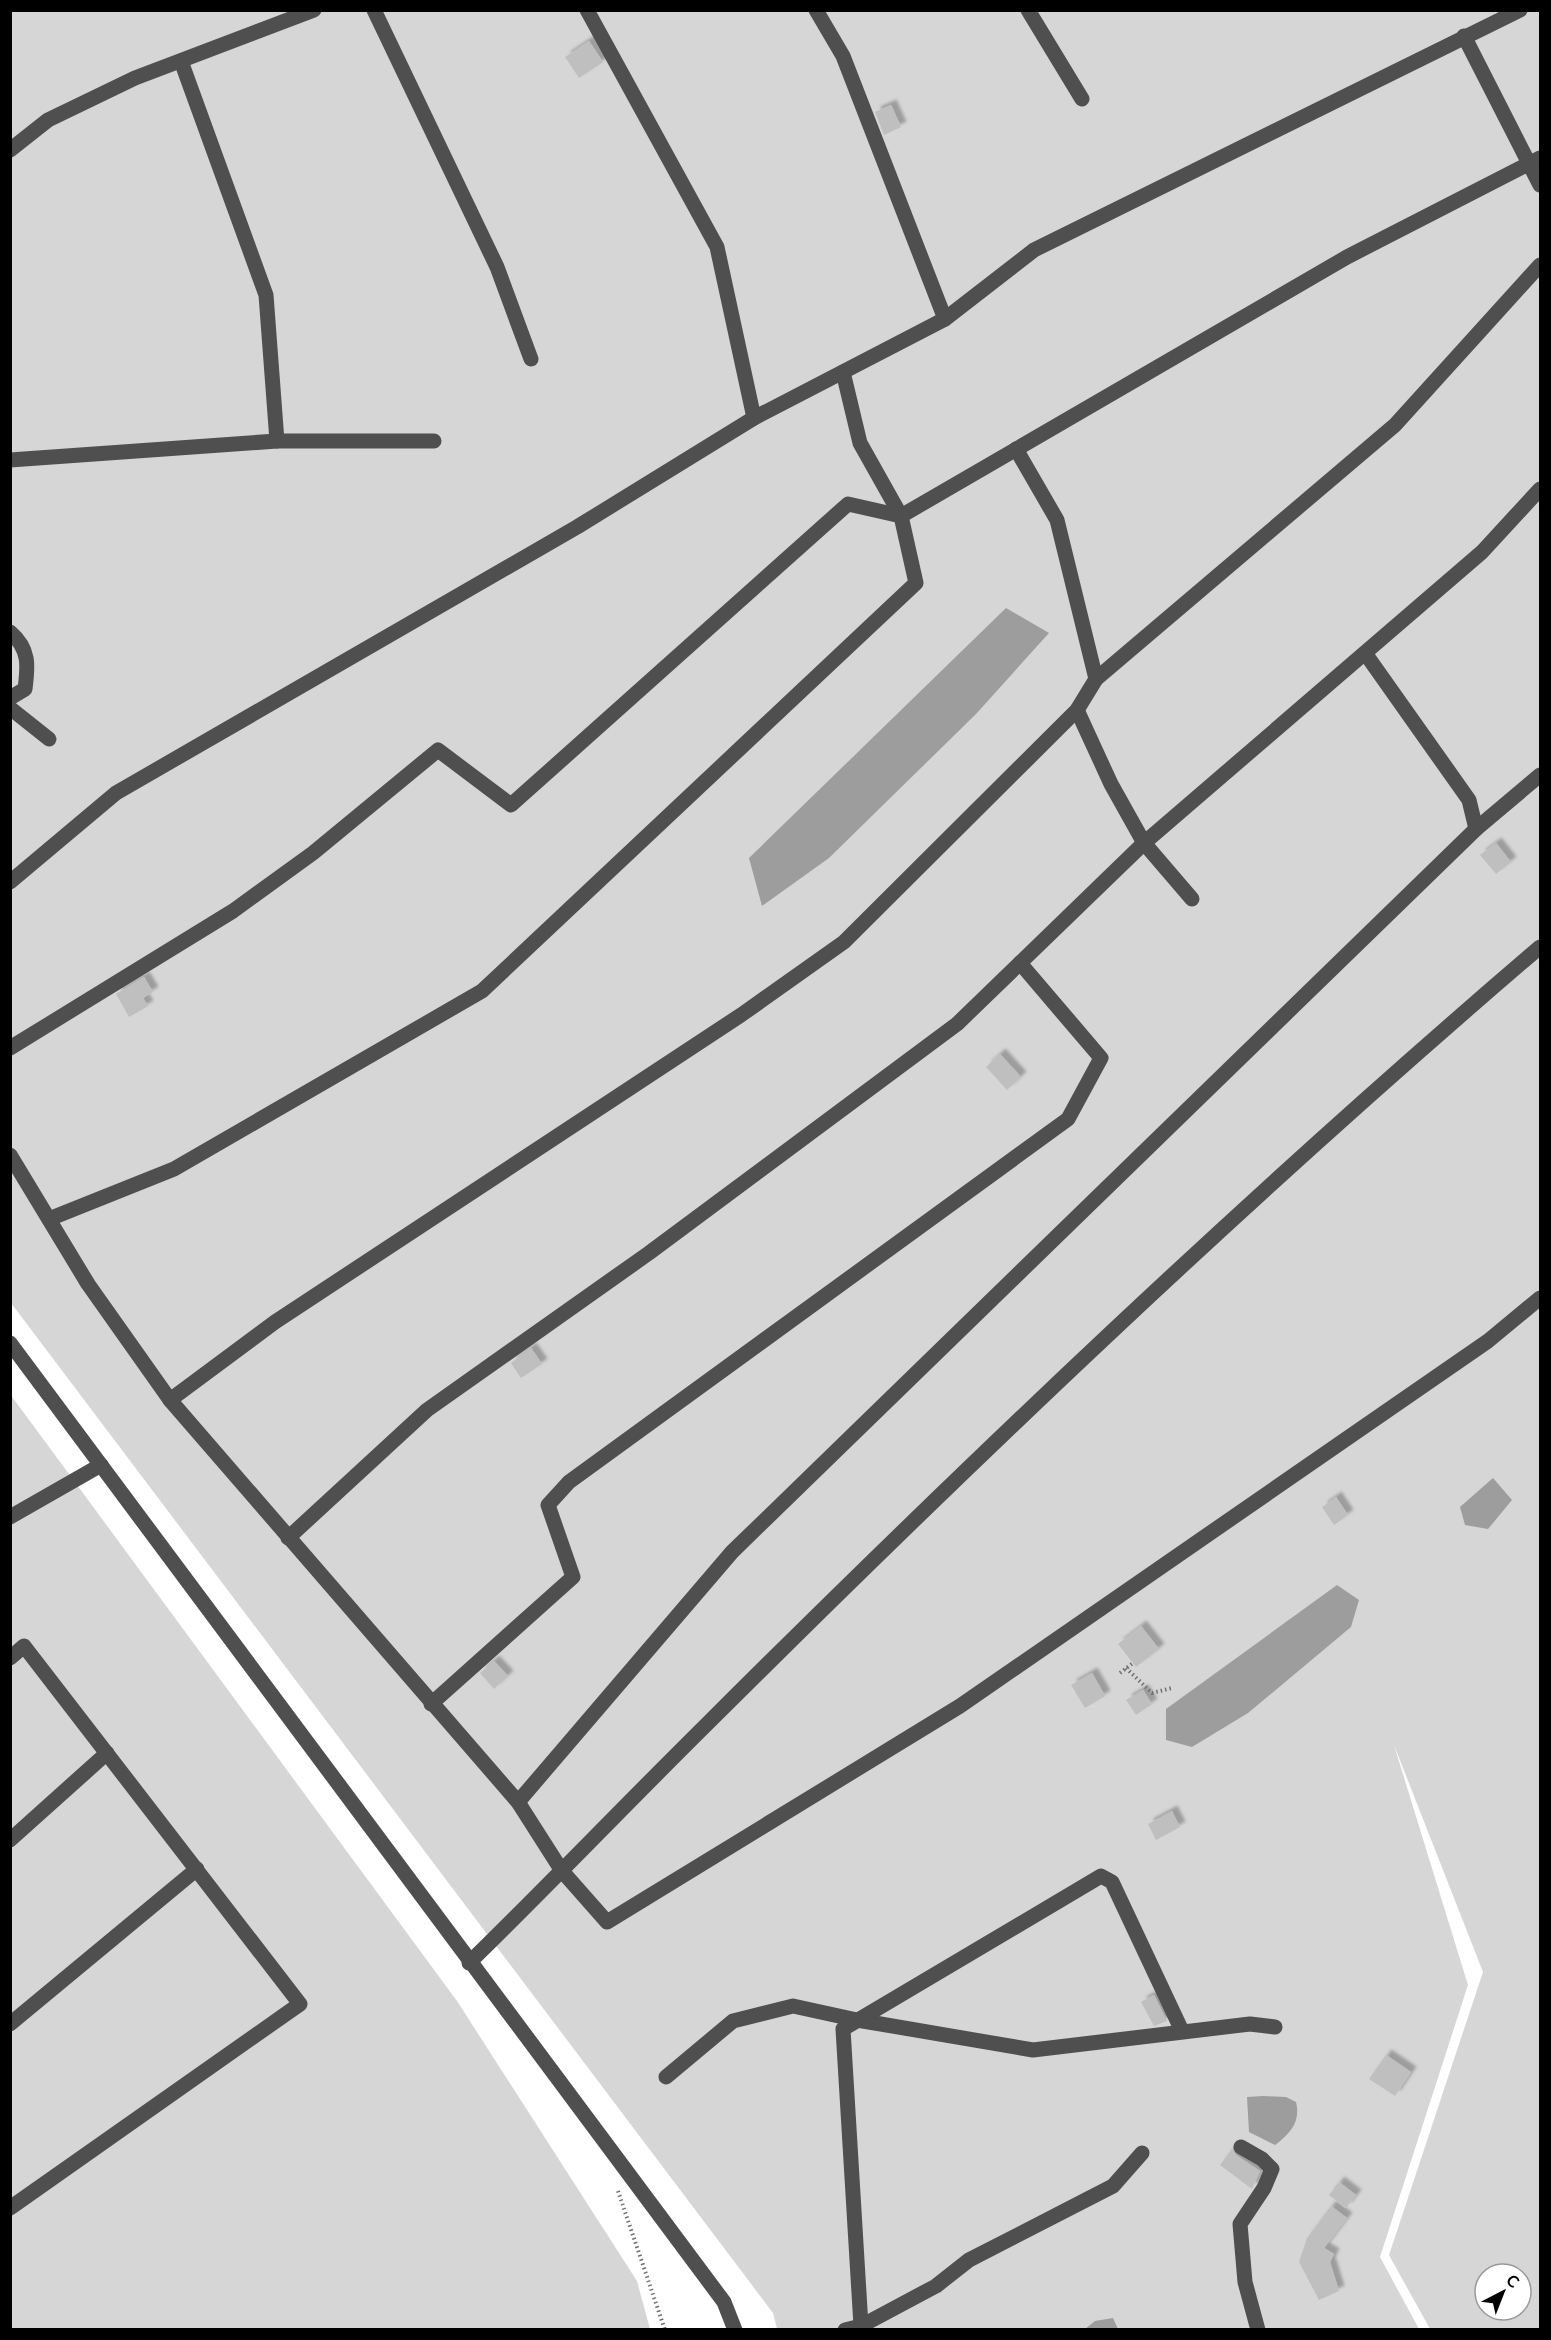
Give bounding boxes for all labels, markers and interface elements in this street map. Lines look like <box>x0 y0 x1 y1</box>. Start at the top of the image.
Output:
north arrow <box>1473 2262 1533 2322</box>
text: С <box>1503 2270 1524 2291</box>

